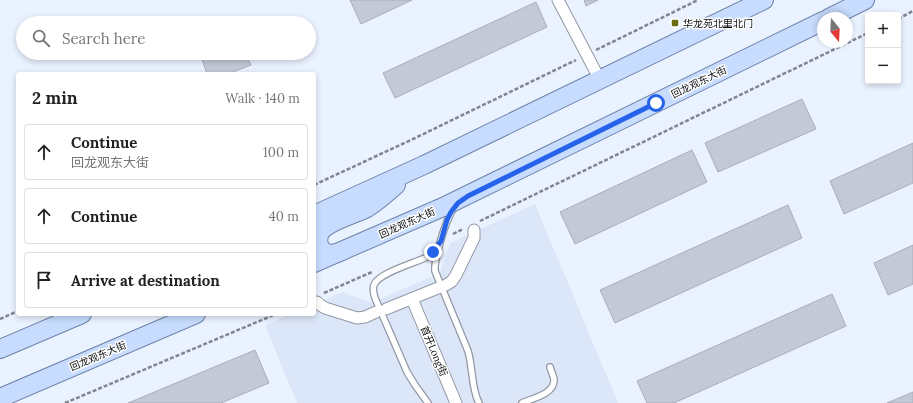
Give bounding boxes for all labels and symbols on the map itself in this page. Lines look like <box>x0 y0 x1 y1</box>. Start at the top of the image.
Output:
north arrow <box>817 12 853 48</box>
place label: 华龙苑北里北门 <box>683 17 753 30</box>
marker: 华龙苑北里北门 <box>670 18 680 28</box>
street label: 回龙观东大街 <box>669 63 729 101</box>
route start <box>647 94 665 112</box>
street label: 回龙观东大街 <box>377 205 437 241</box>
route end <box>424 243 442 261</box>
street label: 首开Long街 <box>418 324 450 378</box>
street label: 回龙观东大街 <box>68 338 128 374</box>

